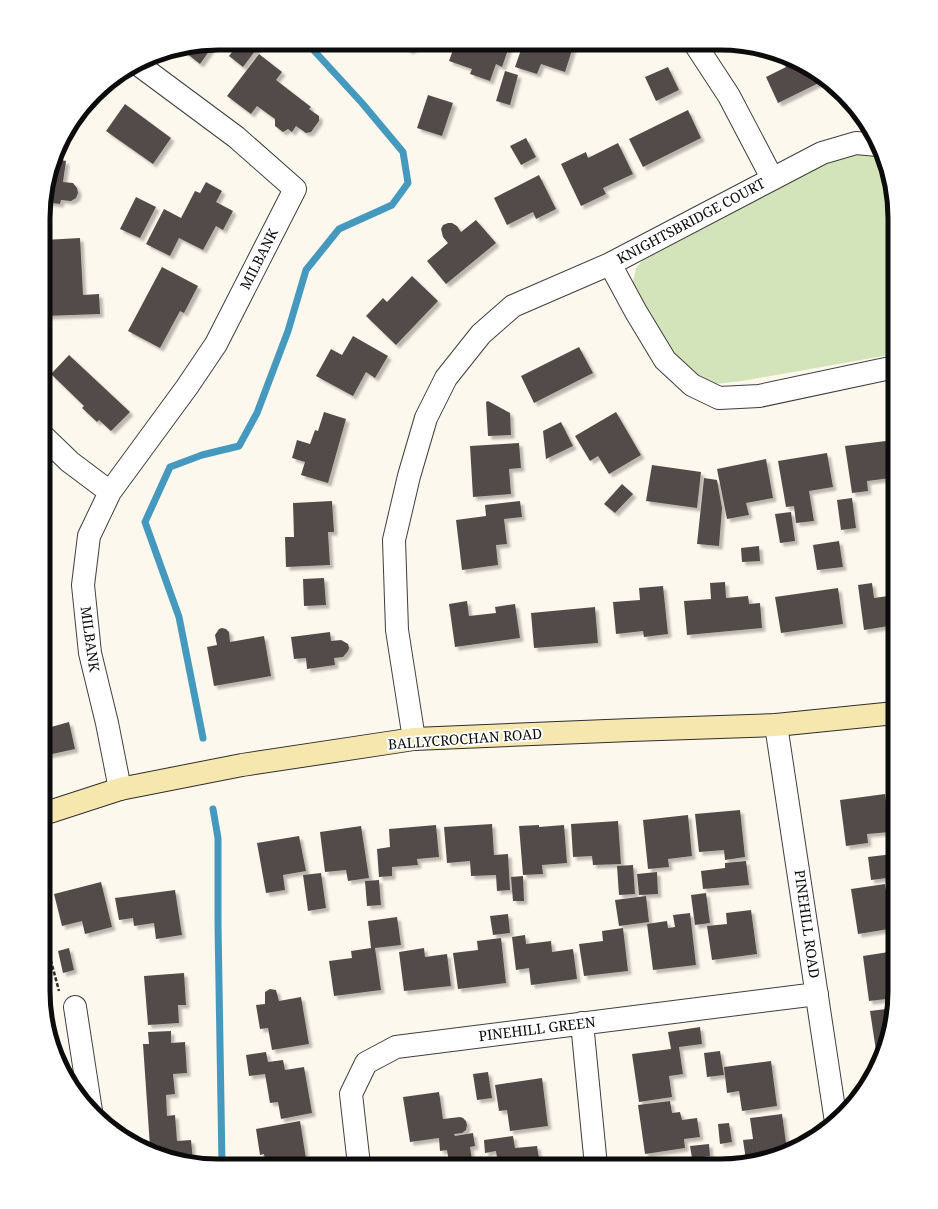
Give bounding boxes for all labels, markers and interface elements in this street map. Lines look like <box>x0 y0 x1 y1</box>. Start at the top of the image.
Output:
street label: KNIGHTSBRIDGE COURT <box>613 173 769 268</box>
street label: MILBANK <box>235 225 282 293</box>
street label: MILBANK <box>76 605 105 673</box>
street label: BALLYCROCHAN ROAD <box>387 724 543 753</box>
street label: PINEHILL ROAD <box>790 868 825 979</box>
street label: PINEHILL GREEN <box>477 1012 597 1045</box>

